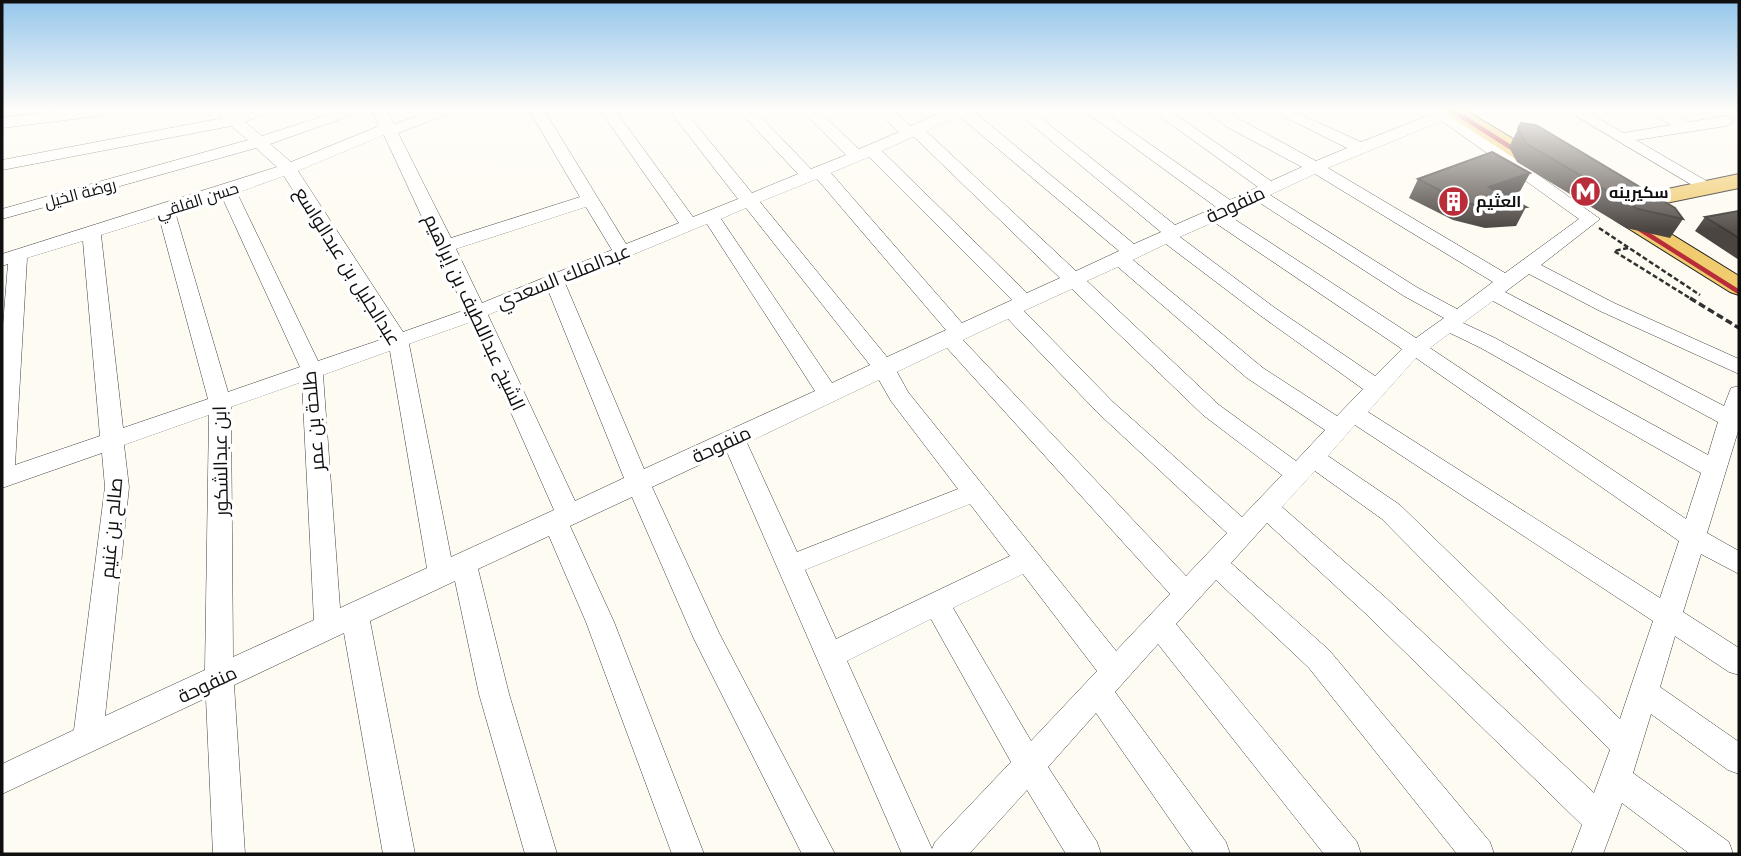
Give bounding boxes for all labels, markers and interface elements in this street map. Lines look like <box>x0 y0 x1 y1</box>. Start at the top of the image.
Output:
street label: روضة الخيل <box>42 175 118 213</box>
metro station icon: سكيرينه <box>1569 175 1603 209</box>
street label: حسن الفلقي <box>153 178 242 227</box>
street label: منفوحة <box>1202 181 1268 228</box>
street label: عبدالجليل بن عبدالواسع <box>288 183 406 351</box>
place label: سكيرينه <box>1609 183 1669 202</box>
building icon: العثيم <box>1436 184 1470 218</box>
place label: العثيم <box>1476 192 1521 213</box>
street label: الشيخ عبداللطيف بن إبراهيم <box>417 210 530 415</box>
street label: عبدالملك السعدي <box>493 239 635 317</box>
street label: طلحة بن عمر <box>298 370 329 473</box>
street label: ابن عبدالشكور <box>208 406 233 517</box>
street label: منفوحة <box>688 421 754 468</box>
street label: صالح بن غنيم <box>96 477 129 580</box>
street label: منفوحة <box>174 661 240 708</box>

